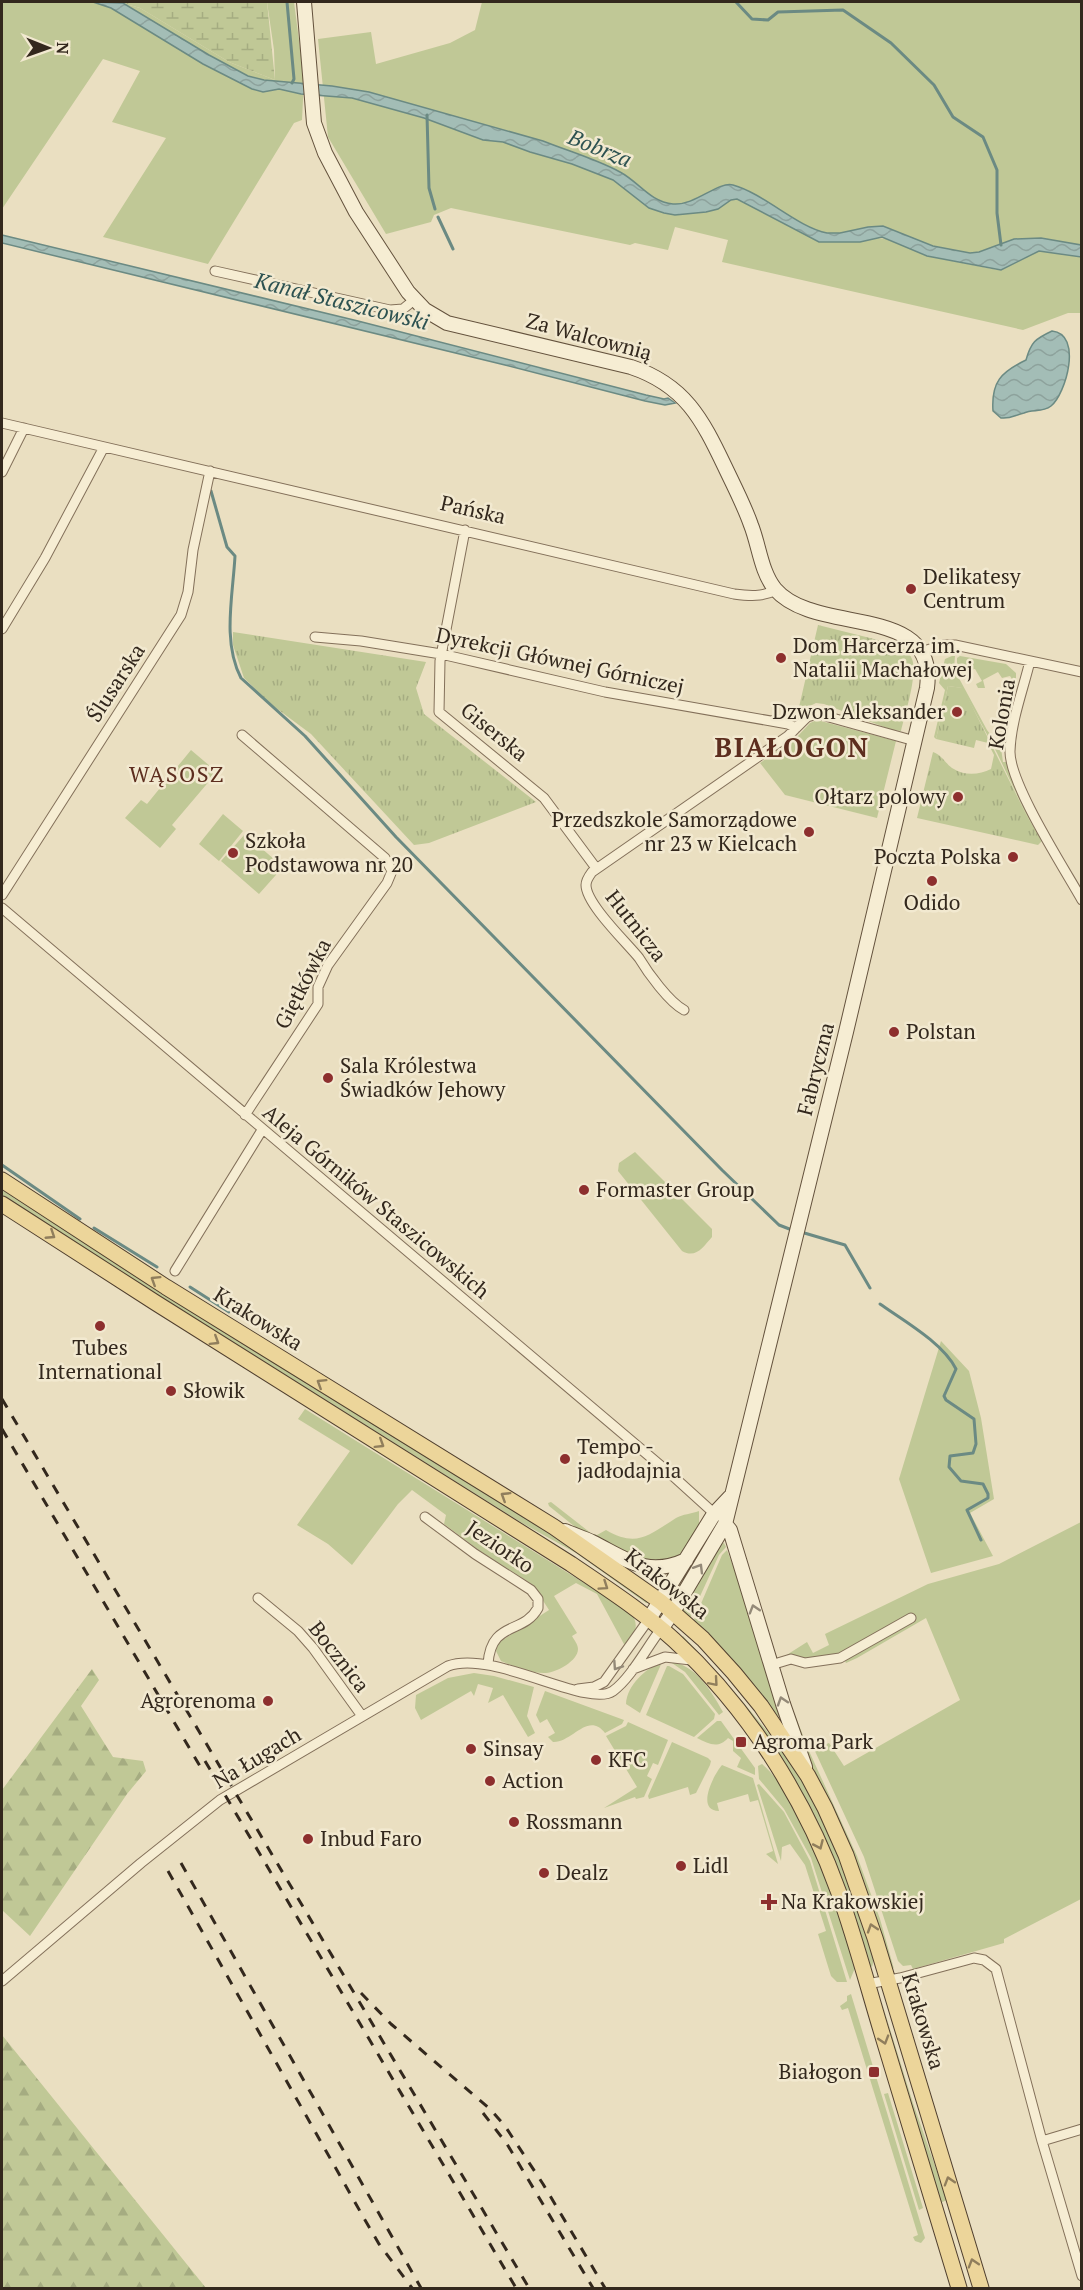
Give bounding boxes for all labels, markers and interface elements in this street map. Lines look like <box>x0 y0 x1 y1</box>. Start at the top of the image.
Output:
north arrow <box>18 18 78 78</box>
text: N <box>52 42 74 55</box>
water label: Bobrza <box>563 121 636 173</box>
water label: Kanał Staszicowski <box>251 265 432 336</box>
street label: Za Walcownią <box>523 306 656 366</box>
street label: Pańska <box>438 488 509 530</box>
place label: Delikatesy Centrum <box>923 562 1021 614</box>
marker: Delikatesy Centrum <box>904 582 918 596</box>
street label: Dyrekcji Głównej Górniczej <box>434 620 687 700</box>
place label: Dom Harcerza im. Natalii Machałowej <box>793 631 973 683</box>
street label: Ślusarska <box>79 638 151 727</box>
marker: Dom Harcerza im. Natalii Machałowej <box>774 651 788 665</box>
street label: Kolonia <box>981 676 1021 751</box>
street label: Giserska <box>455 695 534 767</box>
place label: Dzwon Aleksander <box>772 697 945 725</box>
marker: Dzwon Aleksander <box>950 705 964 719</box>
district label: BIAŁOGON <box>715 729 869 765</box>
district label: WĄSOSZ <box>129 759 225 788</box>
place label: Ołtarz polowy <box>814 782 946 810</box>
marker: Ołtarz polowy <box>951 790 965 804</box>
place label: Przedszkole Samorządowe nr 23 w Kielcach <box>552 805 797 857</box>
marker: Przedszkole Samorządowe nr 23 w Kielcach <box>802 825 816 839</box>
place label: Szkoła Podstawowa nr 20 <box>245 826 413 878</box>
place label: Poczta Polska <box>874 842 1001 870</box>
marker: Szkoła Podstawowa nr 20 <box>226 846 240 860</box>
marker: Poczta Polska <box>1006 850 1020 864</box>
marker: Odido <box>925 874 939 888</box>
street label: Hutnicza <box>600 884 674 967</box>
place label: Odido <box>904 888 960 916</box>
street label: Giętkówka <box>267 933 337 1033</box>
place label: Polstan <box>906 1017 976 1045</box>
street label: Fabryczna <box>790 1019 840 1118</box>
marker: Polstan <box>887 1025 901 1039</box>
place label: Sala Królestwa Świadków Jehowy <box>340 1051 506 1103</box>
marker: Sala Królestwa Świadków Jehowy <box>321 1071 335 1085</box>
street label: Aleja Górników Staszicowskich <box>257 1098 496 1305</box>
place label: Formaster Group <box>596 1175 755 1203</box>
marker: Formaster Group <box>577 1183 591 1197</box>
one-way arrow <box>44 1228 55 1239</box>
one-way arrow <box>151 1276 162 1287</box>
street label: Krakowska <box>209 1280 309 1357</box>
marker: Tubes International <box>93 1319 107 1333</box>
place label: Tubes International <box>38 1333 162 1385</box>
one-way arrow <box>209 1333 219 1345</box>
place label: Słowik <box>183 1376 245 1404</box>
one-way arrow <box>317 1378 327 1390</box>
marker: Słowik <box>164 1384 178 1398</box>
place label: Tempo - jadłodajnia <box>577 1432 682 1484</box>
one-way arrow <box>374 1437 384 1449</box>
marker: Tempo - jadłodajnia <box>558 1452 572 1466</box>
one-way arrow <box>501 1492 511 1504</box>
street label: Jeziorko <box>461 1513 540 1579</box>
street label: Krakowska <box>620 1541 716 1625</box>
one-way arrow <box>692 1564 704 1574</box>
one-way arrow <box>597 1579 608 1590</box>
one-way arrow <box>749 1604 762 1615</box>
street label: Bocznica <box>303 1615 377 1698</box>
one-way arrow <box>613 1659 624 1670</box>
one-way arrow <box>707 1675 718 1686</box>
place label: Agrorenoma <box>140 1686 256 1714</box>
marker: Agrorenoma <box>261 1694 275 1708</box>
one-way arrow <box>777 1696 790 1707</box>
street label: Na Ługach <box>207 1720 306 1794</box>
place label: Agroma Park <box>753 1727 873 1755</box>
place label: Sinsay <box>483 1734 544 1762</box>
marker: Agroma Park <box>734 1735 748 1749</box>
marker: Sinsay <box>464 1742 478 1756</box>
place label: KFC <box>608 1745 647 1773</box>
marker: KFC <box>589 1753 603 1767</box>
place label: Action <box>502 1766 564 1794</box>
marker: Action <box>483 1774 497 1788</box>
place label: Rossmann <box>526 1807 623 1835</box>
marker: Rossmann <box>507 1815 521 1829</box>
place label: Inbud Faro <box>320 1824 422 1852</box>
marker: Inbud Faro <box>301 1832 315 1846</box>
one-way arrow <box>812 1839 824 1850</box>
place label: Lidl <box>693 1851 729 1879</box>
place label: Dealz <box>556 1858 609 1886</box>
marker: Lidl <box>674 1859 688 1873</box>
marker: Dealz <box>537 1866 551 1880</box>
place label: Na Krakowskiej <box>781 1887 924 1915</box>
marker: Na Krakowskiej <box>762 1895 776 1909</box>
one-way arrow <box>867 1923 879 1934</box>
street label: Krakowska <box>896 1969 952 2073</box>
one-way arrow <box>877 2034 889 2045</box>
place label: Białogon <box>779 2057 863 2085</box>
marker: Białogon <box>867 2065 881 2079</box>
one-way arrow <box>944 2176 956 2187</box>
one-way arrow <box>968 2258 980 2269</box>

